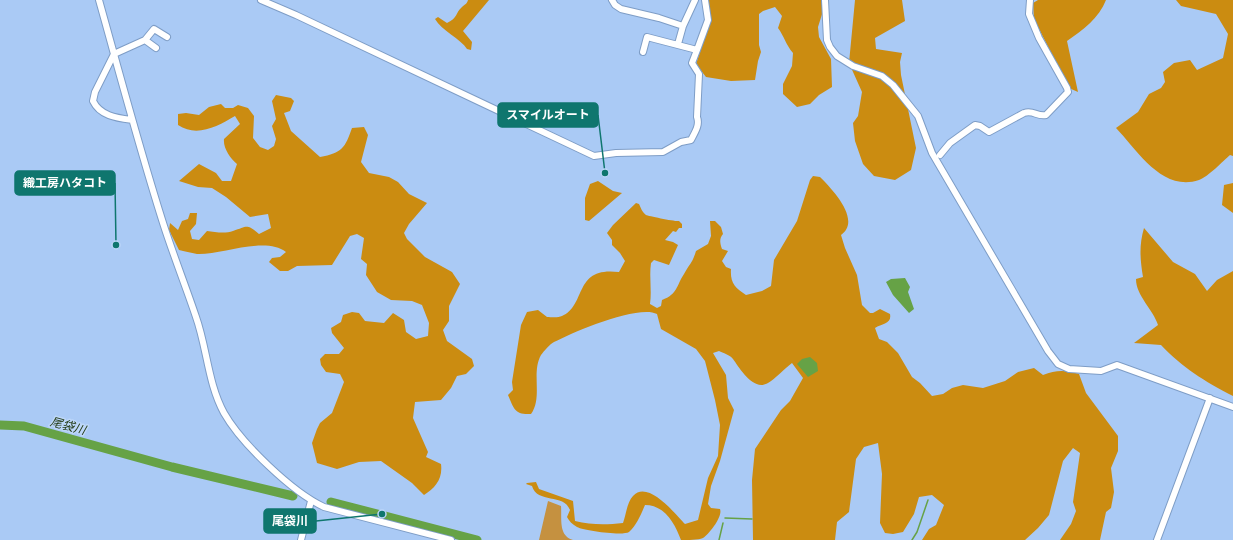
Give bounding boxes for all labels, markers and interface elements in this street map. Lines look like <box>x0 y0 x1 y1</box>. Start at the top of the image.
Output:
callout: スマイルオート <box>498 103 598 127</box>
text: スマイルオート <box>506 107 590 121</box>
callout: 織工房ハタコト <box>15 171 115 195</box>
text: 織工房ハタコト <box>23 175 107 189</box>
water label: 尾袋川 <box>49 414 89 437</box>
callout: 尾袋川 <box>264 509 316 533</box>
text: 尾袋川 <box>272 513 308 527</box>

